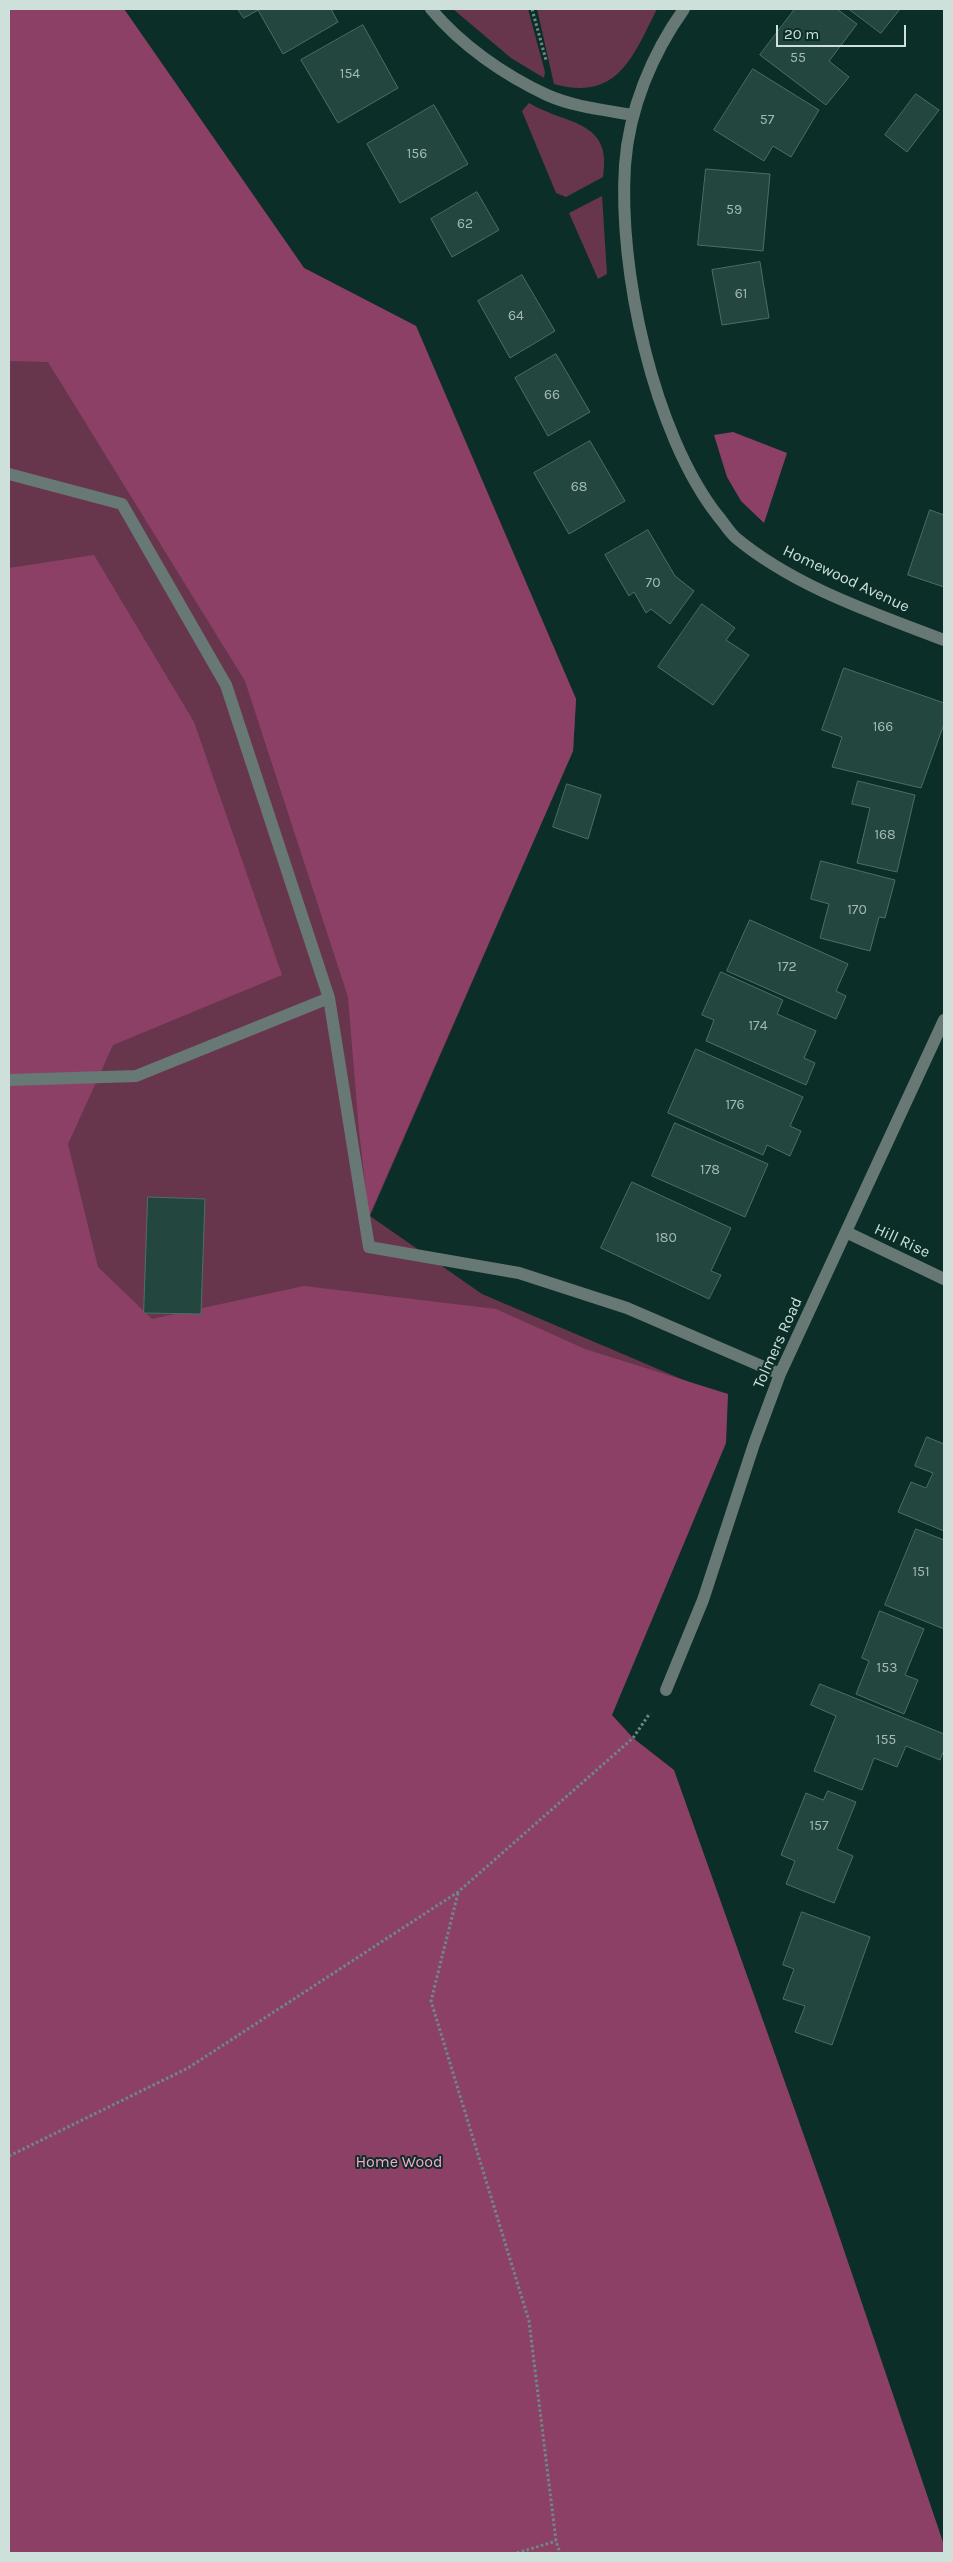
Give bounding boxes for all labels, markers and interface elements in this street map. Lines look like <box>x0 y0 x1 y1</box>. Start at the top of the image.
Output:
scale bar <box>778 15 908 47</box>
text: 20 m <box>784 25 819 43</box>
house number: 55 <box>790 50 806 66</box>
house number: 154 <box>340 66 360 82</box>
house number: 57 <box>760 112 774 128</box>
house number: 156 <box>407 146 427 162</box>
house number: 59 <box>726 202 742 218</box>
house number: 62 <box>457 216 473 232</box>
house number: 61 <box>735 286 747 302</box>
house number: 64 <box>508 308 524 324</box>
house number: 66 <box>544 387 560 403</box>
house number: 68 <box>571 479 587 495</box>
street label: Homewood Avenue <box>780 541 912 617</box>
house number: 70 <box>646 575 660 591</box>
house number: 166 <box>873 719 893 735</box>
house number: 168 <box>874 827 896 843</box>
house number: 170 <box>847 902 867 918</box>
house number: 172 <box>777 959 797 975</box>
house number: 174 <box>748 1018 768 1034</box>
house number: 176 <box>725 1097 745 1113</box>
house number: 178 <box>700 1162 720 1178</box>
street label: Hill Rise <box>871 1220 933 1262</box>
house number: 180 <box>655 1230 677 1246</box>
street label: Tolmers Road <box>749 1294 807 1392</box>
house number: 151 <box>912 1564 930 1580</box>
house number: 153 <box>877 1660 897 1676</box>
house number: 155 <box>876 1732 896 1748</box>
house number: 157 <box>809 1818 829 1834</box>
park label: Home Wood <box>355 2152 443 2172</box>

